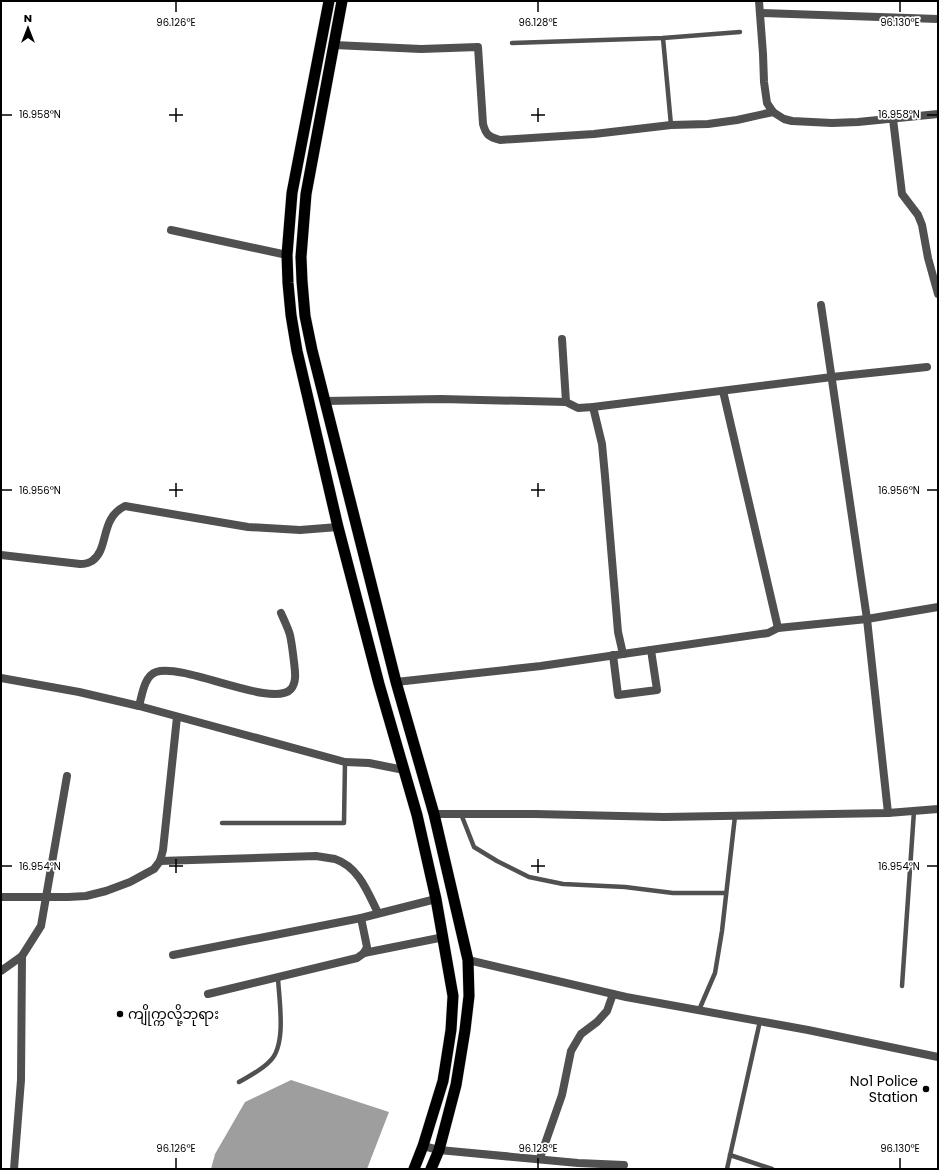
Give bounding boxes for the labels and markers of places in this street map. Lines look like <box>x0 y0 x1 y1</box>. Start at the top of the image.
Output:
place label: ကျိုက္ကလို့ဘုရား <box>128 1004 219 1026</box>
marker: ကျိုက္ကလို့ဘုရား <box>115 1009 125 1019</box>
place label: No1 Police Station <box>850 1071 918 1107</box>
marker: No1 Police Station <box>921 1084 931 1094</box>

